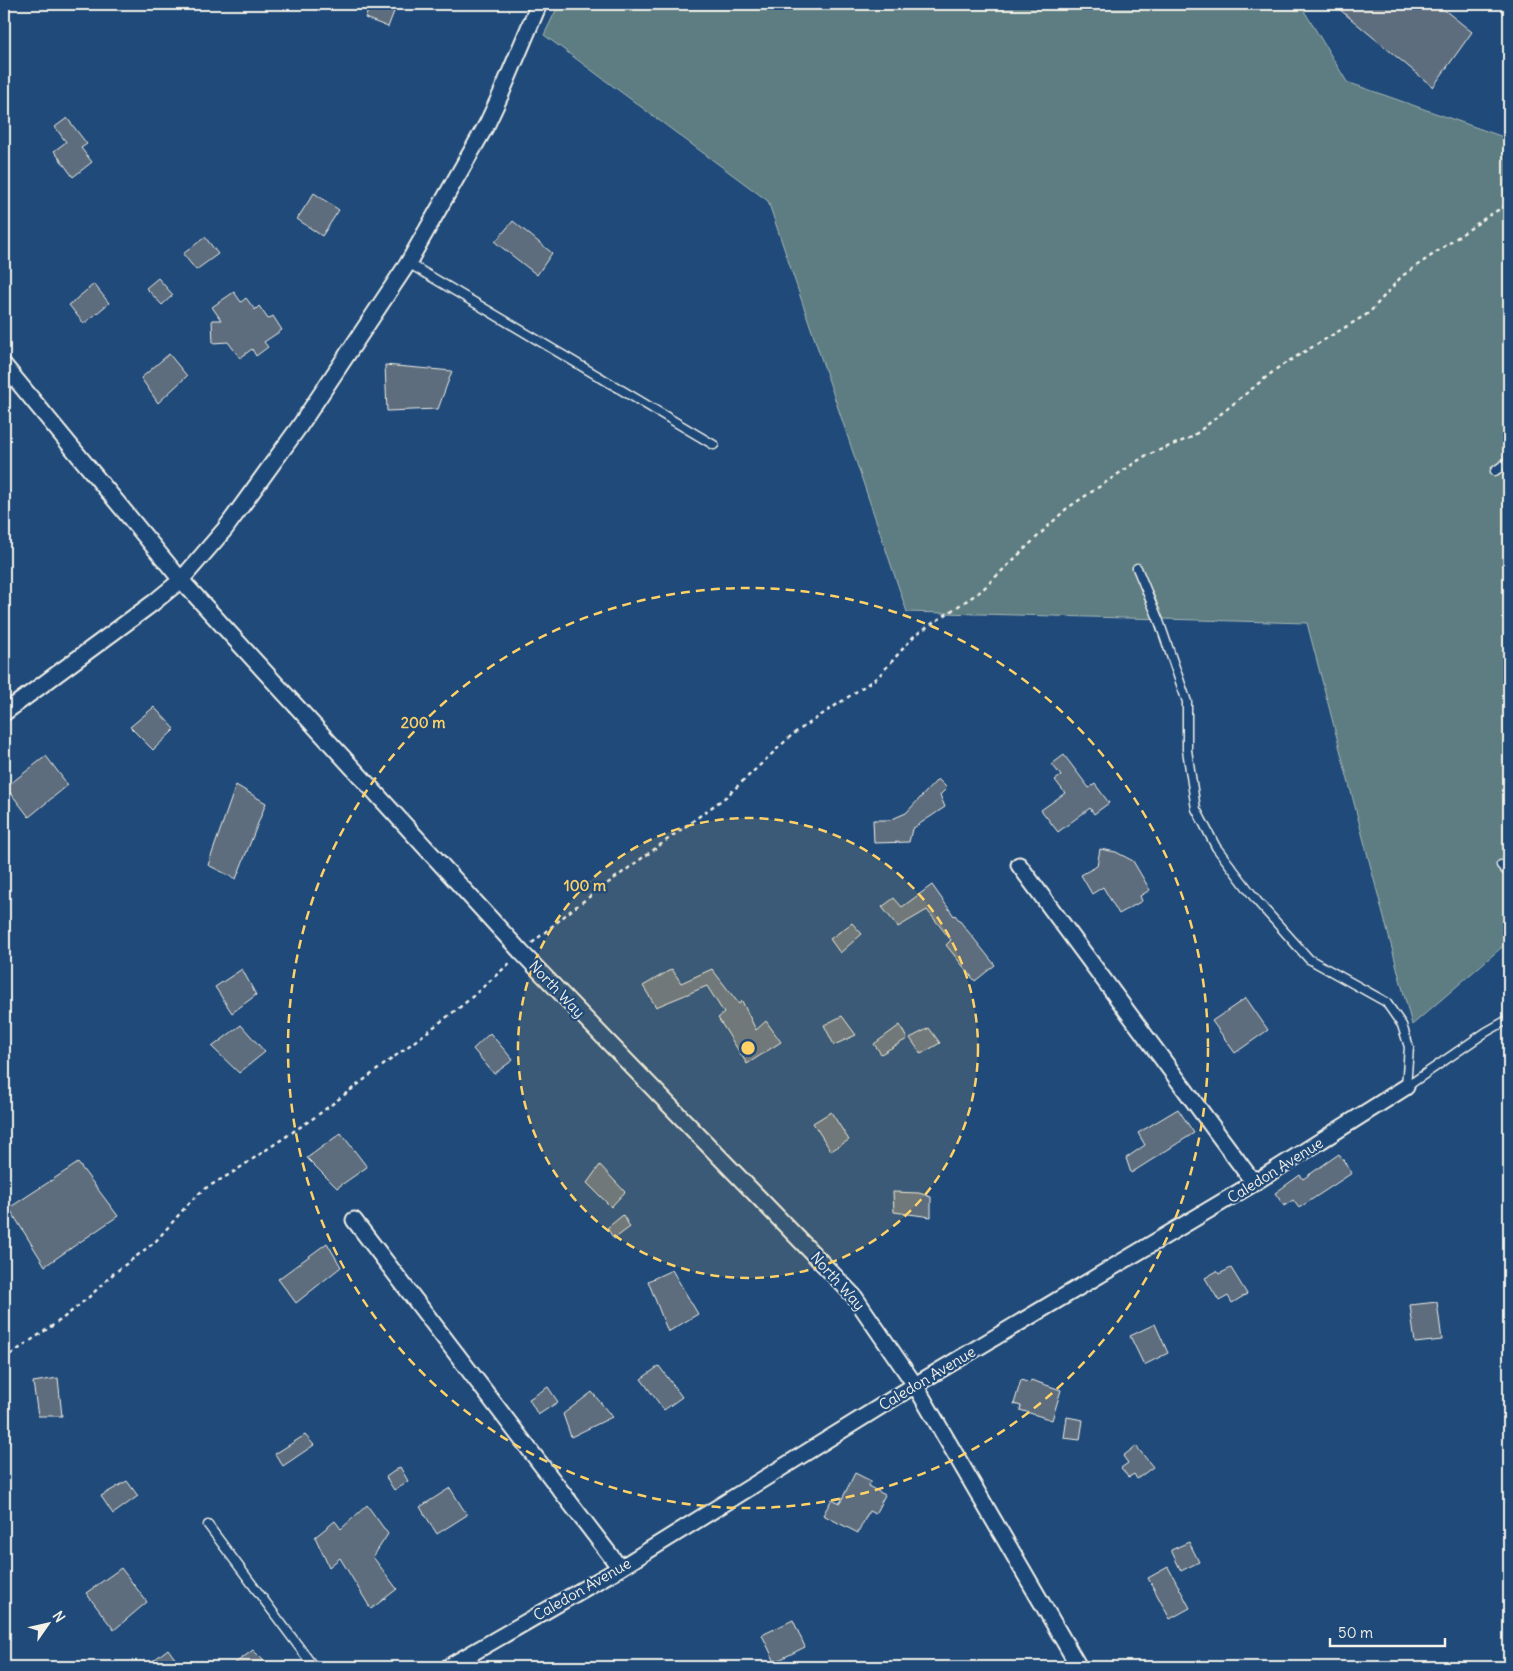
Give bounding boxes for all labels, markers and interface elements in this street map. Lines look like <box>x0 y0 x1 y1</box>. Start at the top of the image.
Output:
text: 200 m <box>401 713 445 732</box>
text: 100 m <box>564 876 606 895</box>
street label: North Way <box>525 956 589 1022</box>
centre of rings <box>739 1039 757 1057</box>
street label: Caledon Avenue <box>1224 1133 1326 1207</box>
street label: North Way <box>807 1248 869 1314</box>
street label: Caledon Avenue <box>875 1342 979 1414</box>
street label: Caledon Avenue <box>530 1553 634 1625</box>
north arrow <box>22 1598 72 1648</box>
text: N <box>49 1608 69 1626</box>
scale bar <box>1330 1616 1446 1648</box>
text: 50 m <box>1338 1623 1373 1642</box>

